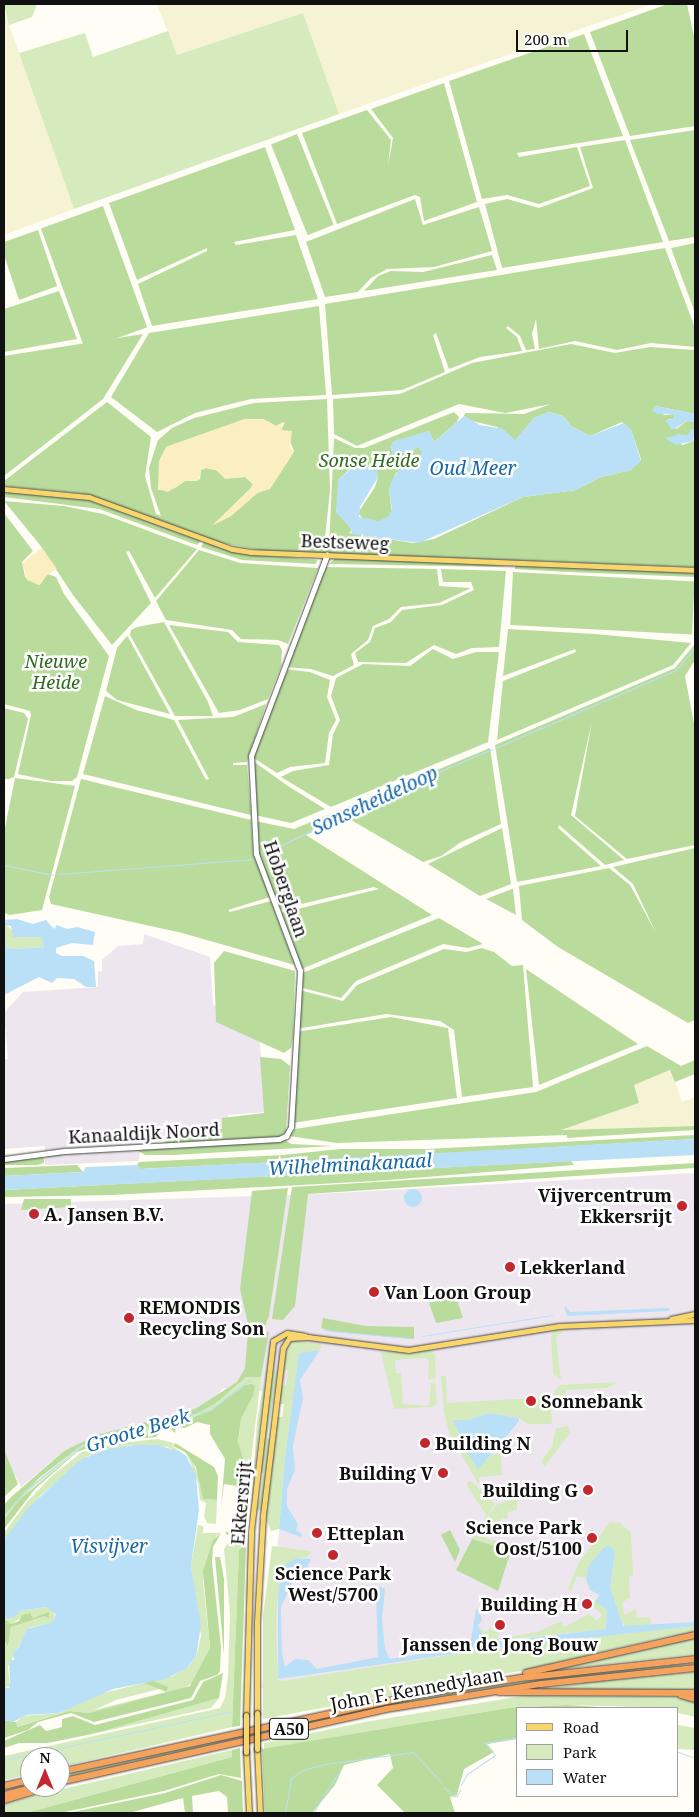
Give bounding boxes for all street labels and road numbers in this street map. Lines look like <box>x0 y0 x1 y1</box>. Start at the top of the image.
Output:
street label: Bestseweg <box>300 530 390 554</box>
street label: Hoberglaan <box>259 838 313 940</box>
street label: Kanaaldijk Noord <box>68 1118 220 1148</box>
street label: Ekkersrijt <box>227 1460 255 1546</box>
street label: John F. Kennedylaan <box>329 1663 505 1715</box>
road number: A50 <box>268 1716 310 1742</box>

